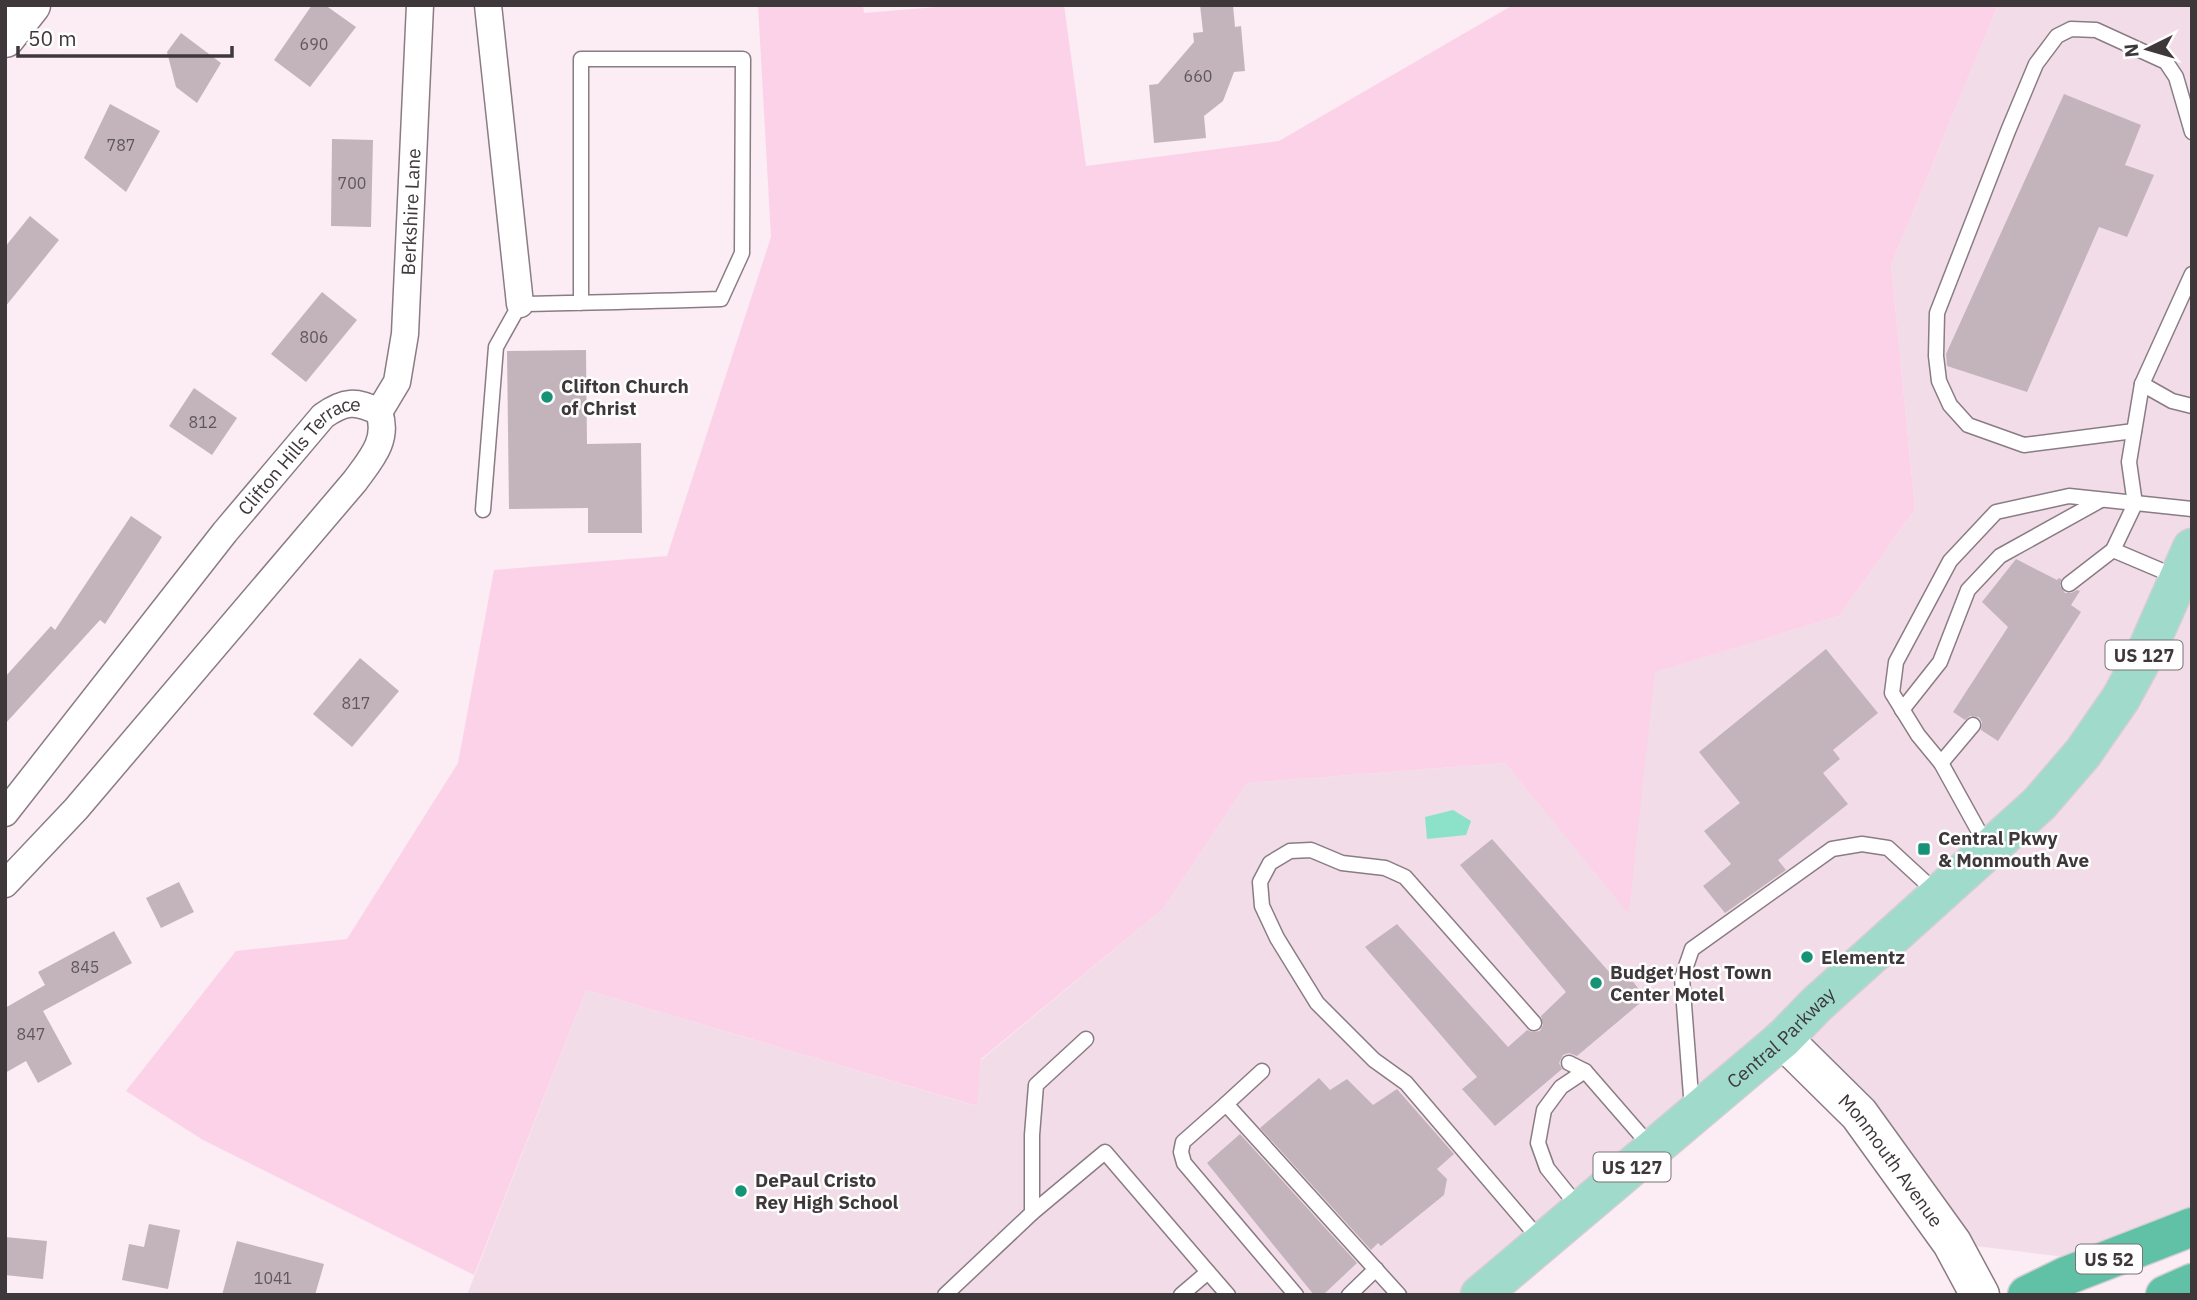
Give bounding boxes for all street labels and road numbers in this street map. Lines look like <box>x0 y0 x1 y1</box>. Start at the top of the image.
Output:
street label: Berkshire Lane <box>396 148 425 276</box>
street label: Clifton Hills Terrace <box>232 392 362 520</box>
road number: US 127 <box>2106 640 2182 670</box>
street label: Central Parkway <box>1722 981 1840 1093</box>
street label: Monmouth Avenue <box>1834 1089 1948 1232</box>
road number: US 127 <box>1594 1152 1670 1182</box>
road number: US 52 <box>2076 1244 2142 1274</box>

